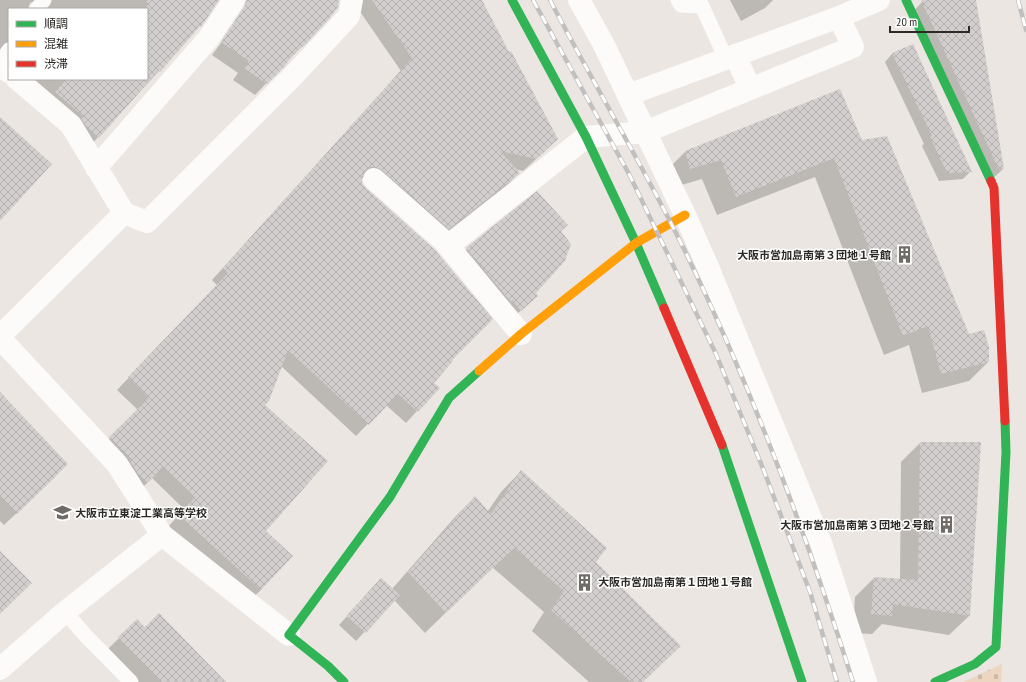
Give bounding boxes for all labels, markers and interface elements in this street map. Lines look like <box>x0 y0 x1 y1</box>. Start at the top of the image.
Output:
legend <box>8 8 148 80</box>
scale bar <box>890 8 969 34</box>
text: 20 m <box>896 14 917 29</box>
text: 順調 <box>44 16 68 31</box>
text: 混雑 <box>44 36 68 51</box>
text: 渋滞 <box>44 56 68 71</box>
building icon: 大阪市営加島南第３団地１号館 <box>894 245 914 265</box>
place label: 大阪市営加島南第３団地１号館 <box>737 248 891 262</box>
school or university icon: 大阪市立東淀工業高等学校 <box>52 503 72 523</box>
place label: 大阪市立東淀工業高等学校 <box>75 506 207 520</box>
building icon: 大阪市営加島南第３団地２号館 <box>937 515 957 535</box>
place label: 大阪市営加島南第３団地２号館 <box>780 518 934 532</box>
building icon: 大阪市営加島南第１団地１号館 <box>575 572 595 592</box>
place label: 大阪市営加島南第１団地１号館 <box>598 575 752 589</box>

